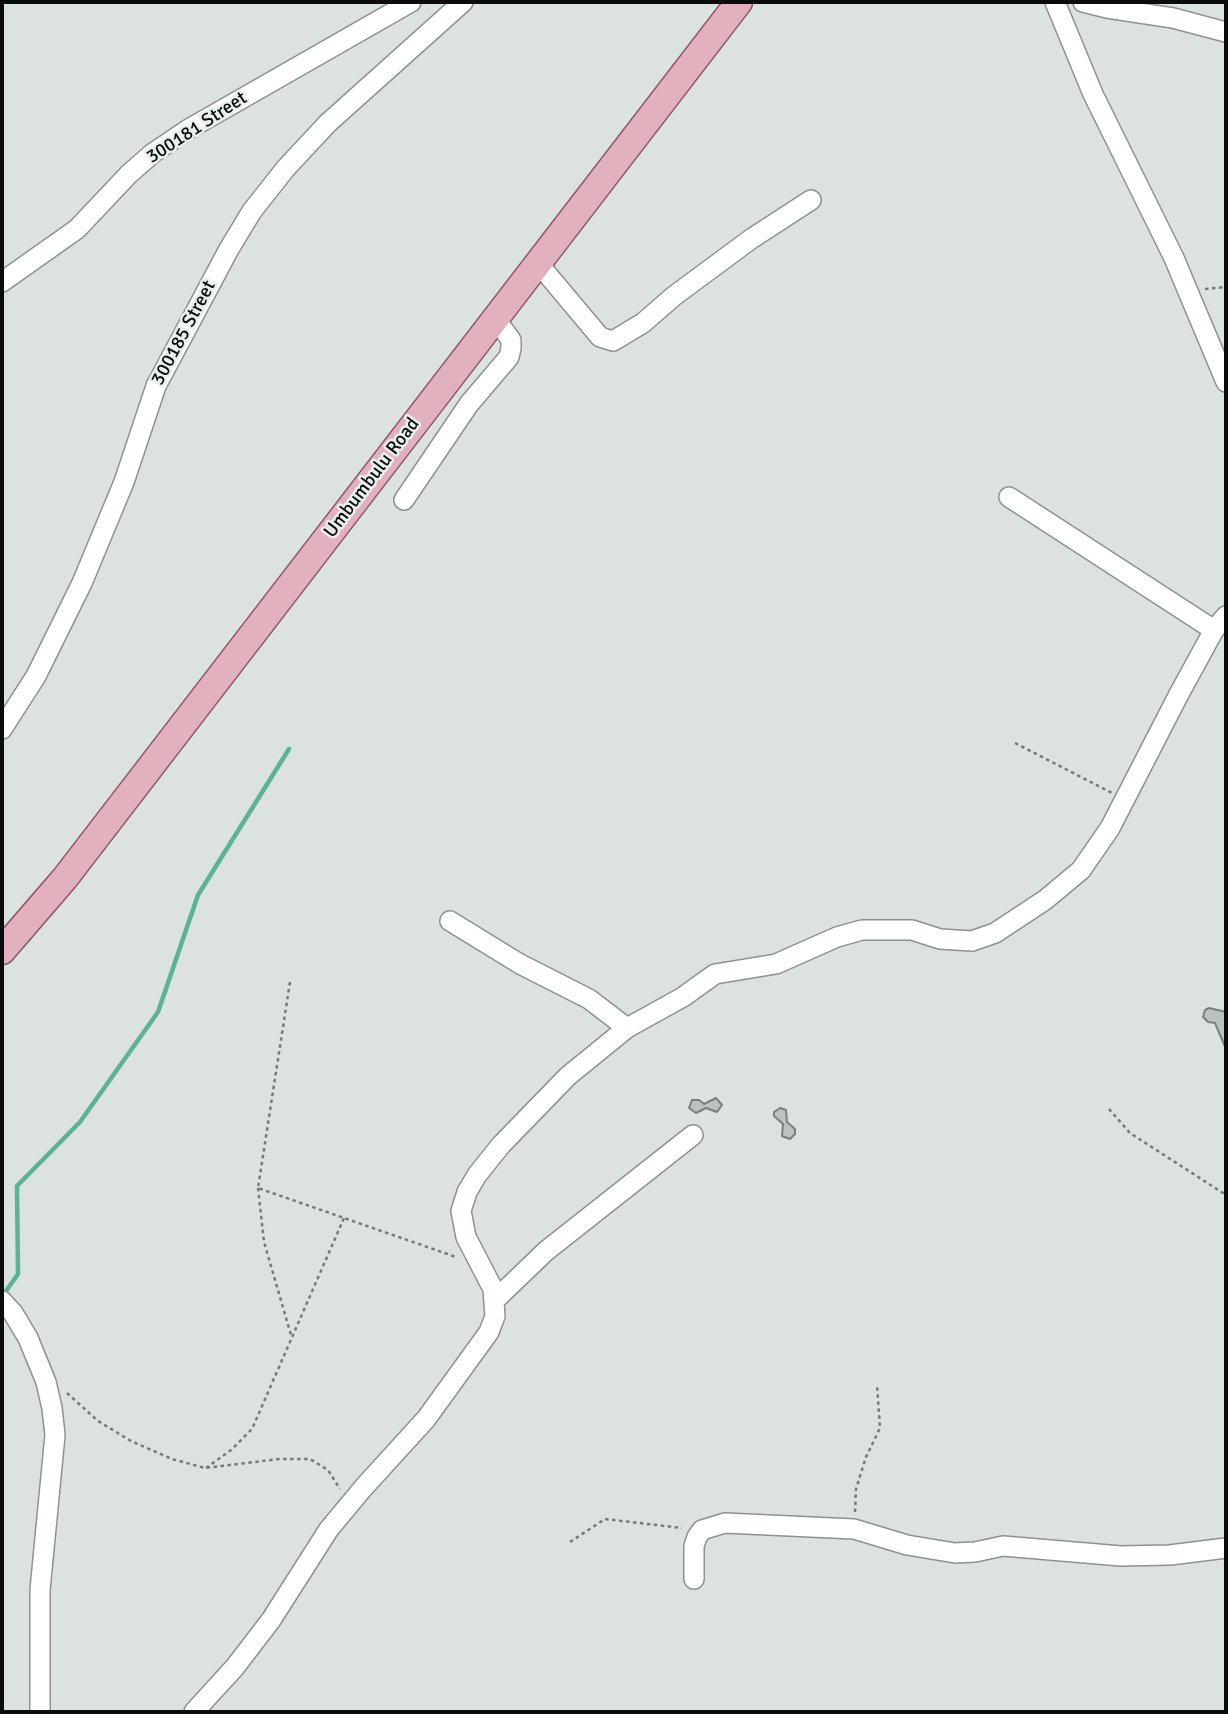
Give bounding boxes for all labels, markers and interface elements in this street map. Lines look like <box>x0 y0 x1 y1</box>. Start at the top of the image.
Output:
street label: 300181 Street <box>142 87 252 169</box>
street label: 300185 Street <box>147 277 221 389</box>
street label: Umbumbulu Road <box>319 413 425 543</box>

